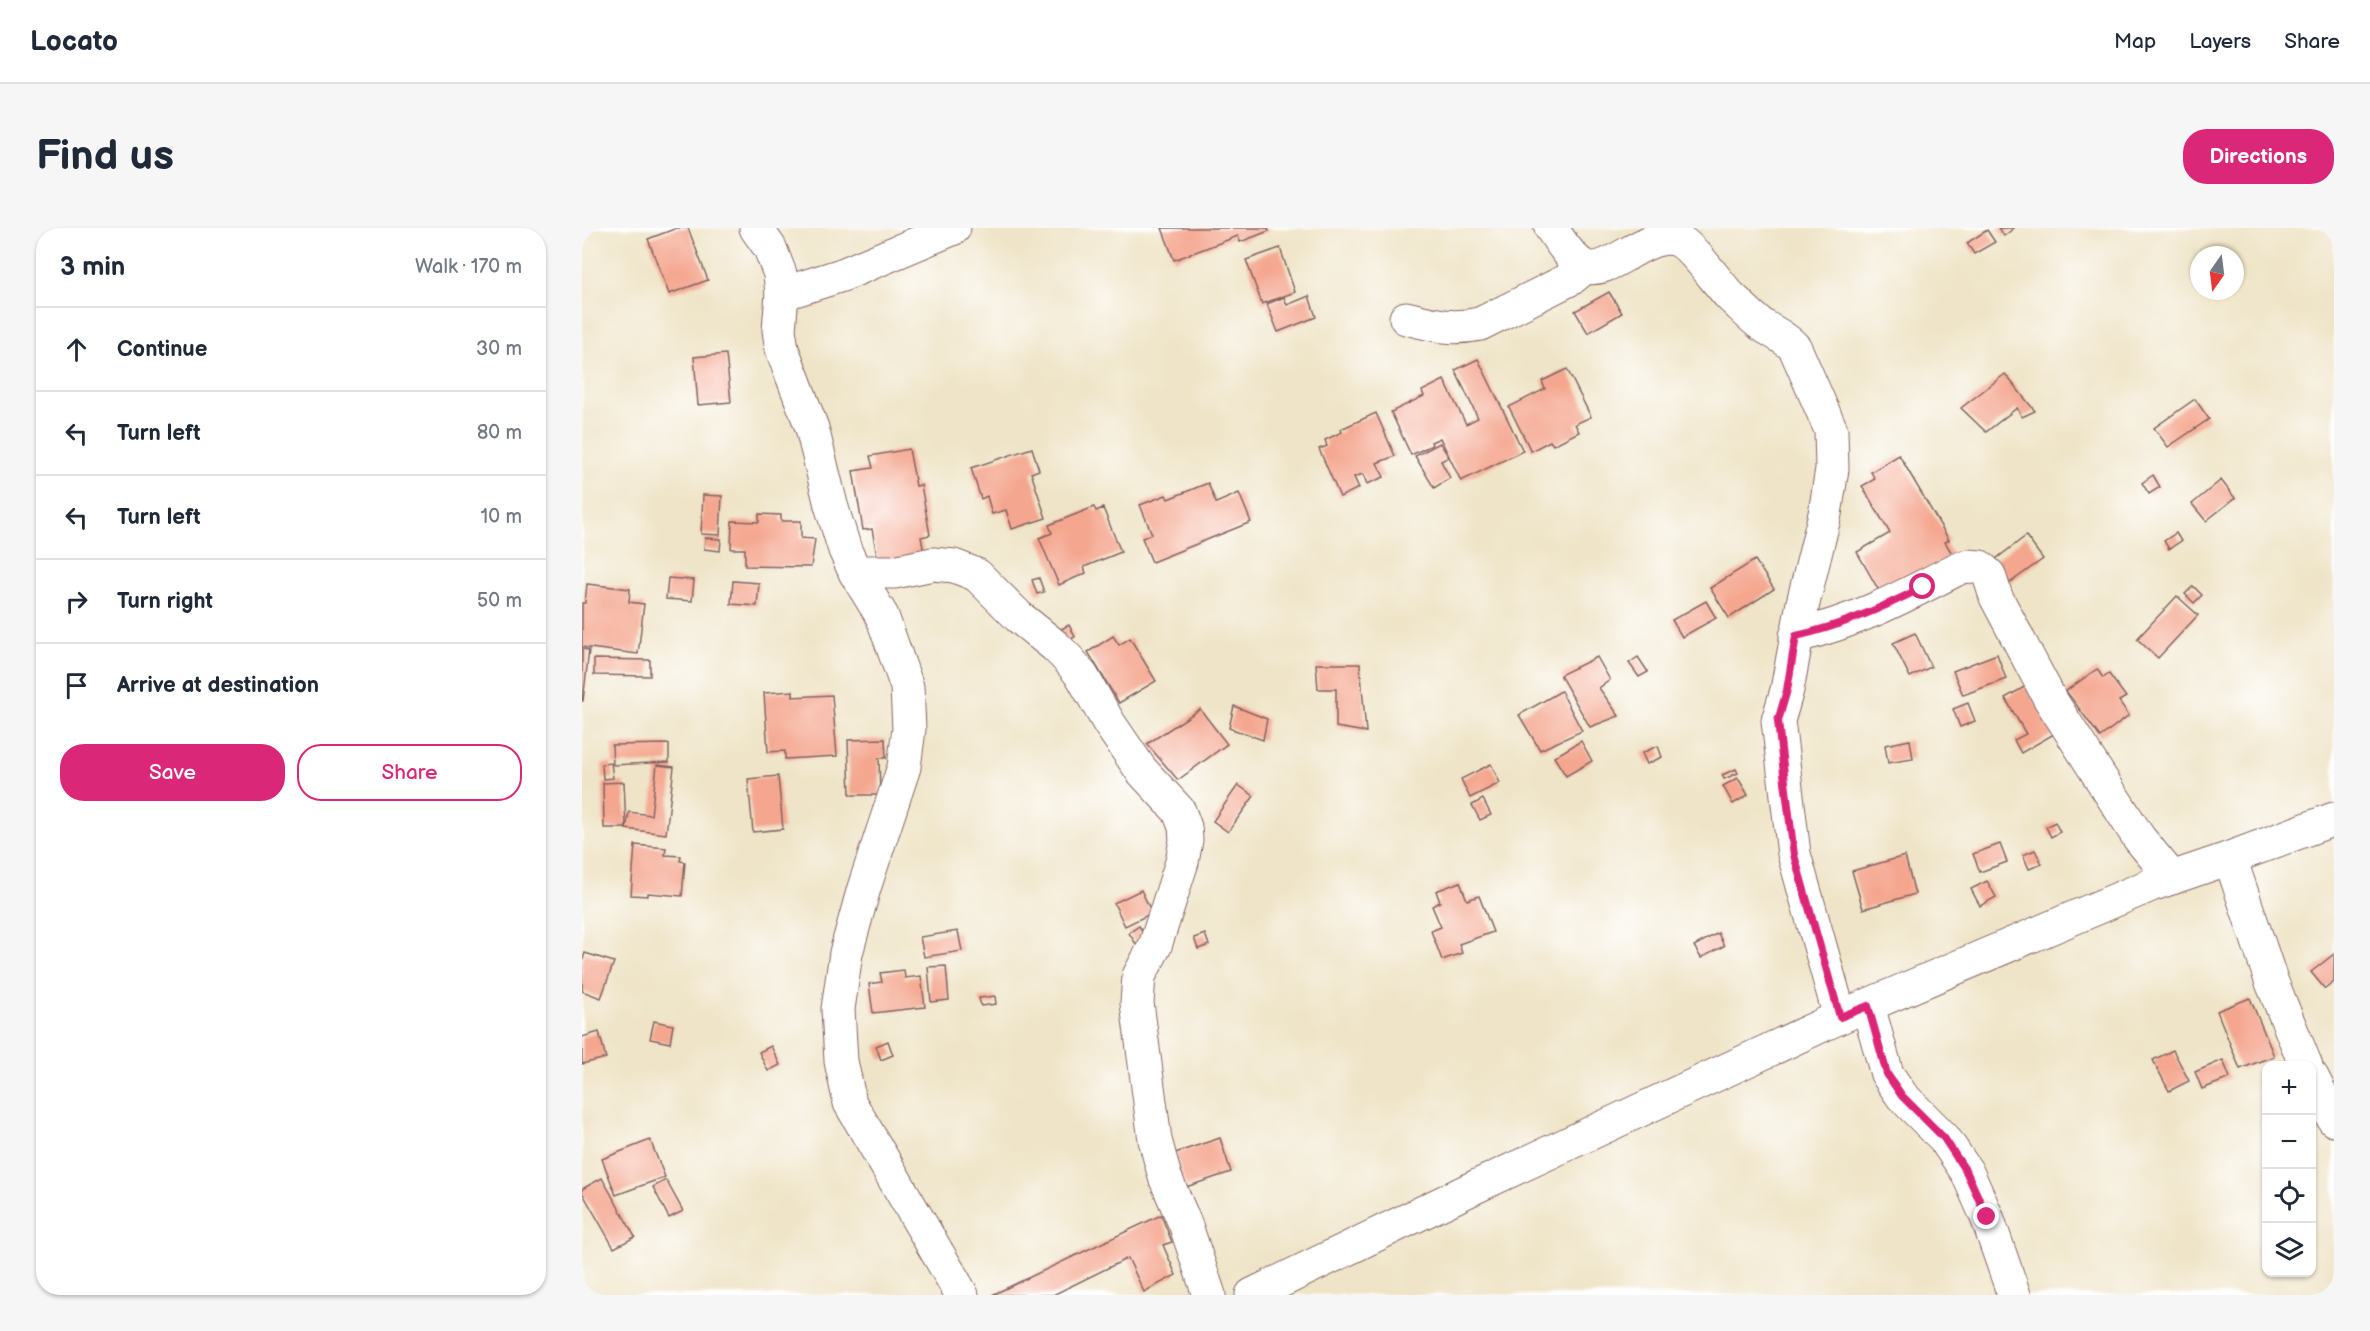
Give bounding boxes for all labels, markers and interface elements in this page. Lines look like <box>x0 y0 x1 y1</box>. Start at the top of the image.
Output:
text: Locato <box>30 25 118 58</box>
text: Map <box>2114 29 2156 54</box>
text: Layers <box>2189 29 2251 54</box>
text: Share <box>2284 29 2340 54</box>
button: Directions <box>2183 129 2334 184</box>
text: Find us <box>36 131 174 182</box>
north arrow <box>2190 246 2244 300</box>
text: 3 min <box>60 252 125 283</box>
text: Walk · 170 m <box>415 255 522 279</box>
icon: ahead <box>60 333 93 366</box>
text: Continue <box>117 336 207 363</box>
text: 30 m <box>476 337 522 361</box>
icon: left <box>60 417 93 450</box>
text: Turn left <box>117 420 201 447</box>
text: 80 m <box>477 421 522 445</box>
icon: left <box>60 501 93 534</box>
text: Turn left <box>117 504 201 531</box>
text: 10 m <box>481 505 522 529</box>
route start <box>1909 573 1935 599</box>
icon: right <box>60 585 93 618</box>
text: Turn right <box>117 588 213 615</box>
text: 50 m <box>477 589 522 613</box>
icon: arrive <box>60 669 93 702</box>
text: Arrive at destination <box>117 672 319 699</box>
button: Save <box>60 744 285 801</box>
button: Share <box>297 744 522 801</box>
map controls <box>2262 1061 2316 1277</box>
button: + <box>2262 1061 2316 1115</box>
button: − <box>2262 1115 2316 1169</box>
button: locate <box>2262 1169 2316 1223</box>
route end <box>1973 1203 1999 1229</box>
button: layers <box>2262 1223 2316 1277</box>

